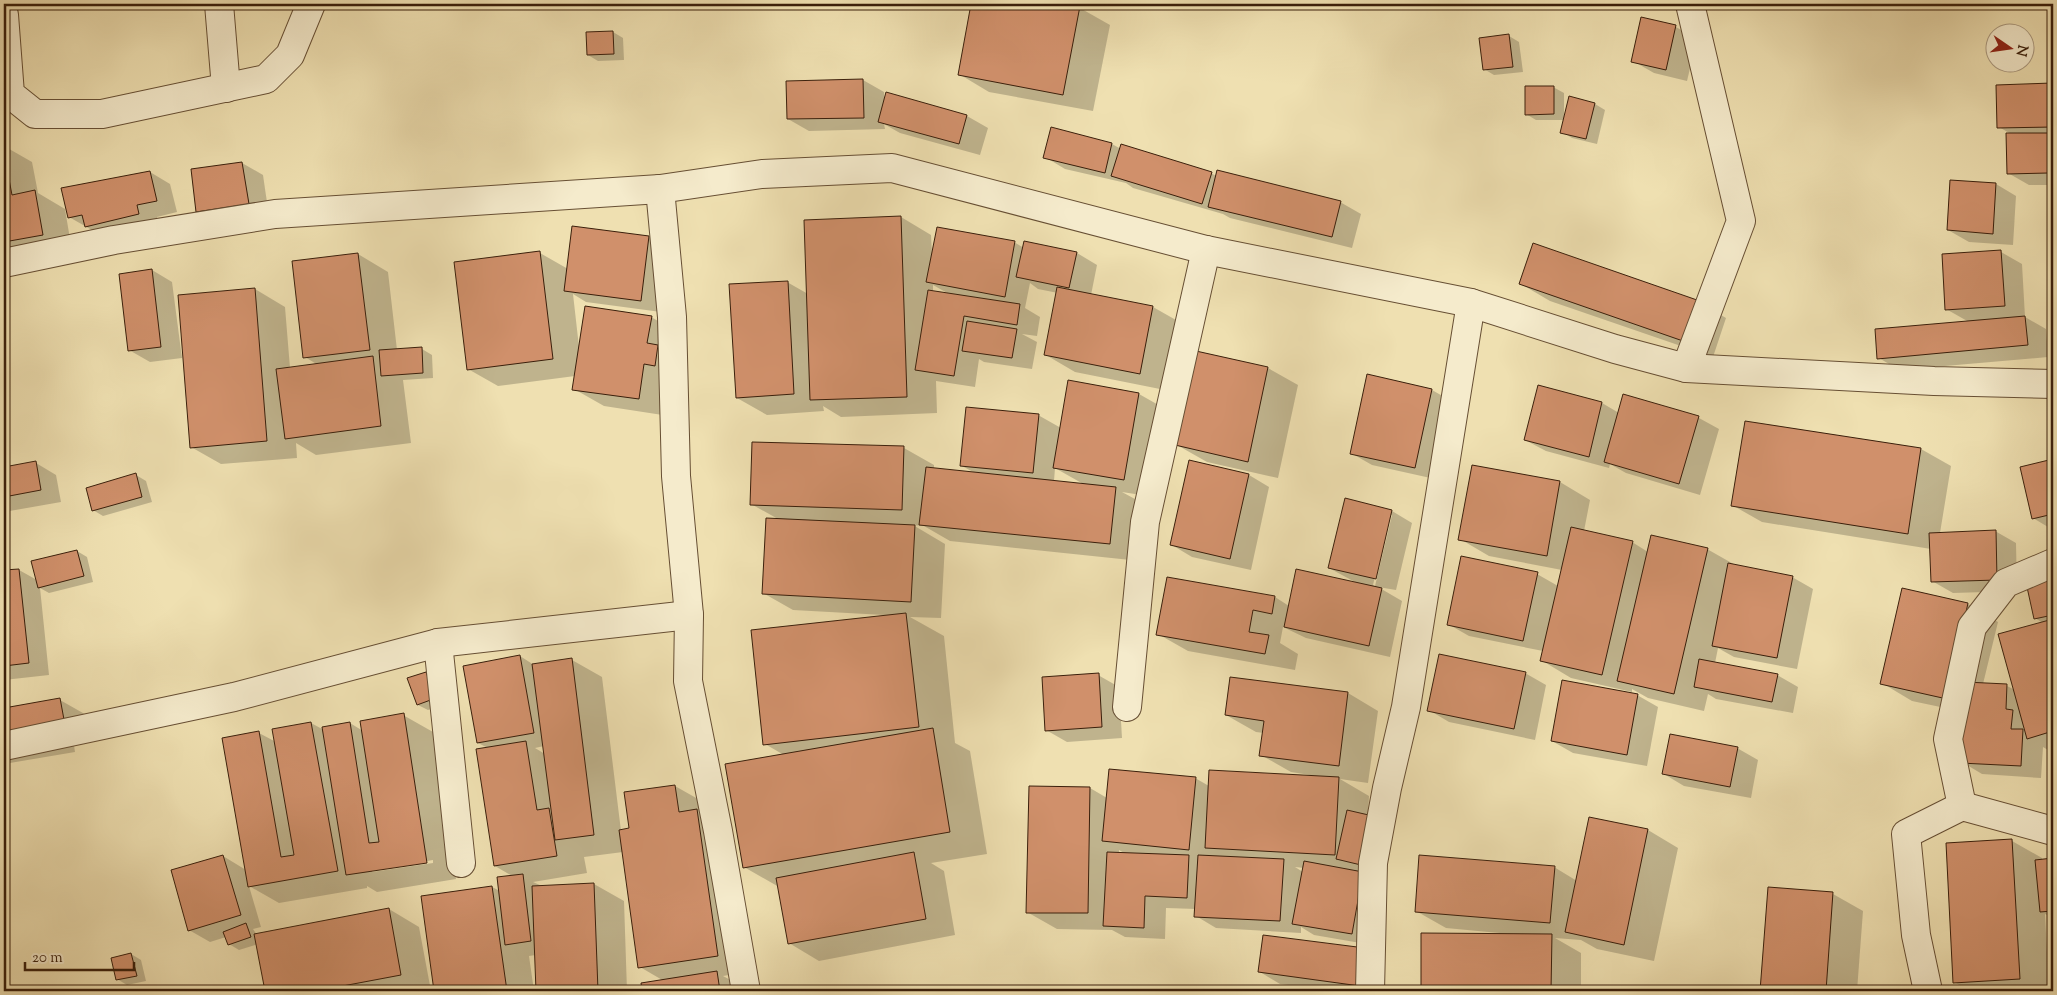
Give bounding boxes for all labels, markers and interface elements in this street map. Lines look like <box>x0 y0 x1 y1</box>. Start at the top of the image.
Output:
north arrow <box>1984 22 2034 72</box>
text: N <box>2010 43 2032 58</box>
scale bar <box>25 940 134 972</box>
text: 20 m <box>32 948 63 969</box>

